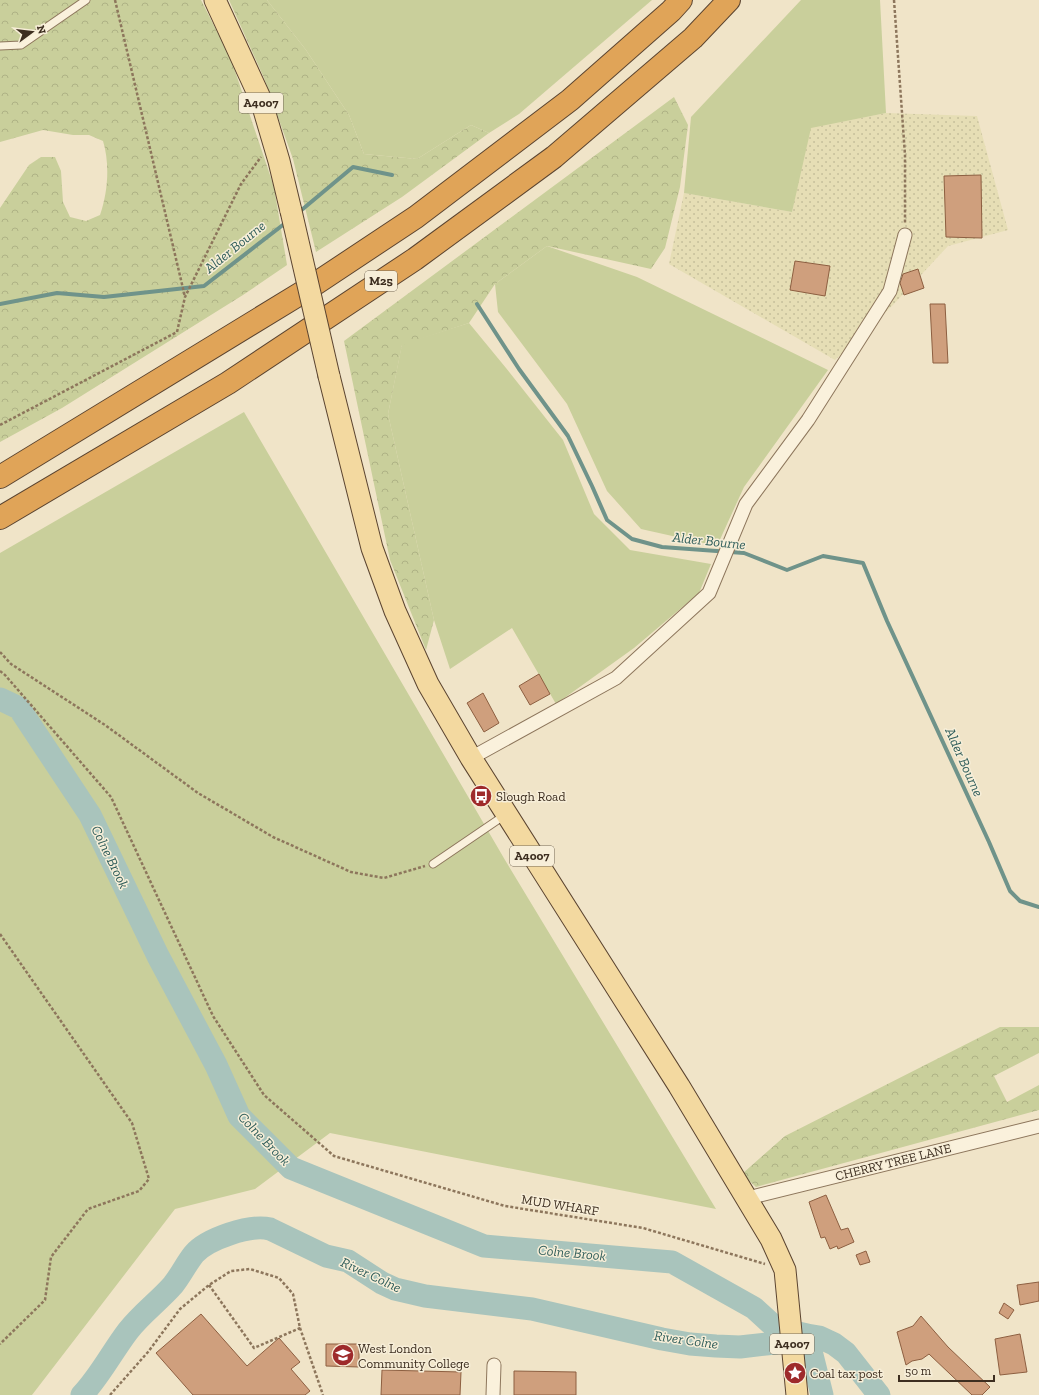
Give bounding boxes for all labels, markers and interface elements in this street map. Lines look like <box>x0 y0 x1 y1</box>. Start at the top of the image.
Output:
north arrow <box>12 12 52 52</box>
text: N <box>34 24 49 36</box>
road number: A4007 <box>239 93 283 113</box>
water label: Alder Bourne <box>200 217 269 277</box>
road number: M25 <box>365 271 397 291</box>
water label: Alder Bourne <box>670 529 747 553</box>
water label: Alder Bourne <box>941 724 987 799</box>
bus stop icon: Slough Road <box>468 783 494 809</box>
place label: Slough Road <box>496 789 566 804</box>
water label: Colne Brook <box>87 823 133 891</box>
road number: A4007 <box>510 846 554 866</box>
water label: Colne Brook <box>234 1109 294 1169</box>
street label: CHERRY TREE LANE <box>833 1140 953 1184</box>
street label: MUD WHARF <box>520 1191 600 1219</box>
water label: Colne Brook <box>537 1242 607 1264</box>
water label: River Colne <box>338 1254 404 1296</box>
water label: River Colne <box>653 1327 719 1353</box>
road number: A4007 <box>770 1334 814 1354</box>
place label: West London Community College <box>358 1341 469 1371</box>
school or university icon: West London Community College <box>330 1342 356 1368</box>
scale bar <box>899 1357 994 1383</box>
place icon: Coal tax post <box>782 1360 808 1386</box>
text: 50 m <box>905 1364 932 1378</box>
place label: Coal tax post <box>810 1366 883 1381</box>

